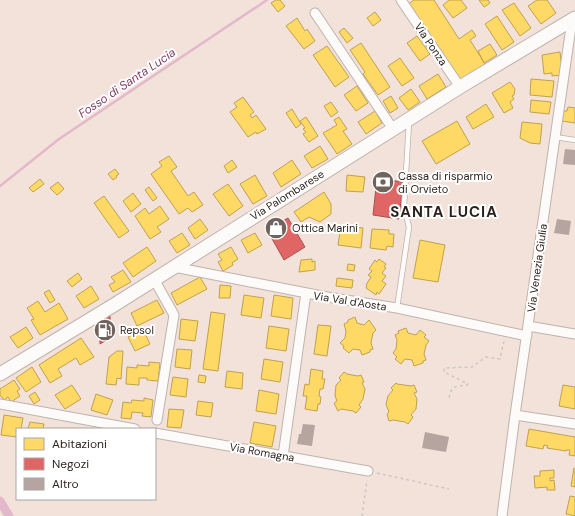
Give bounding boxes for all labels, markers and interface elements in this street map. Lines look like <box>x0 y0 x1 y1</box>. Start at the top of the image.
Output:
street label: Via Ponza <box>412 20 450 68</box>
water label: Fosso di Santa Lucia <box>75 44 179 122</box>
street label: Via Palombarese <box>247 167 327 223</box>
bank icon: Cassa di risparmio di Orvieto <box>370 169 396 195</box>
place label: Cassa di risparmio di Orvieto <box>398 169 492 196</box>
district label: SANTA LUCIA <box>390 202 498 222</box>
shop icon: Ottica Marini <box>263 215 289 241</box>
place label: Ottica Marini <box>292 221 358 235</box>
street label: Via Venezia Giulia <box>524 223 550 313</box>
street label: Via Val d'Aosta <box>312 288 388 314</box>
fuel station icon: Repsol <box>92 317 118 343</box>
place label: Repsol <box>120 323 154 337</box>
legend <box>16 428 156 500</box>
text: Abitazioni <box>52 436 107 452</box>
street label: Via Romagna <box>228 439 296 465</box>
text: Negozi <box>52 456 89 472</box>
text: Altro <box>52 476 79 492</box>

